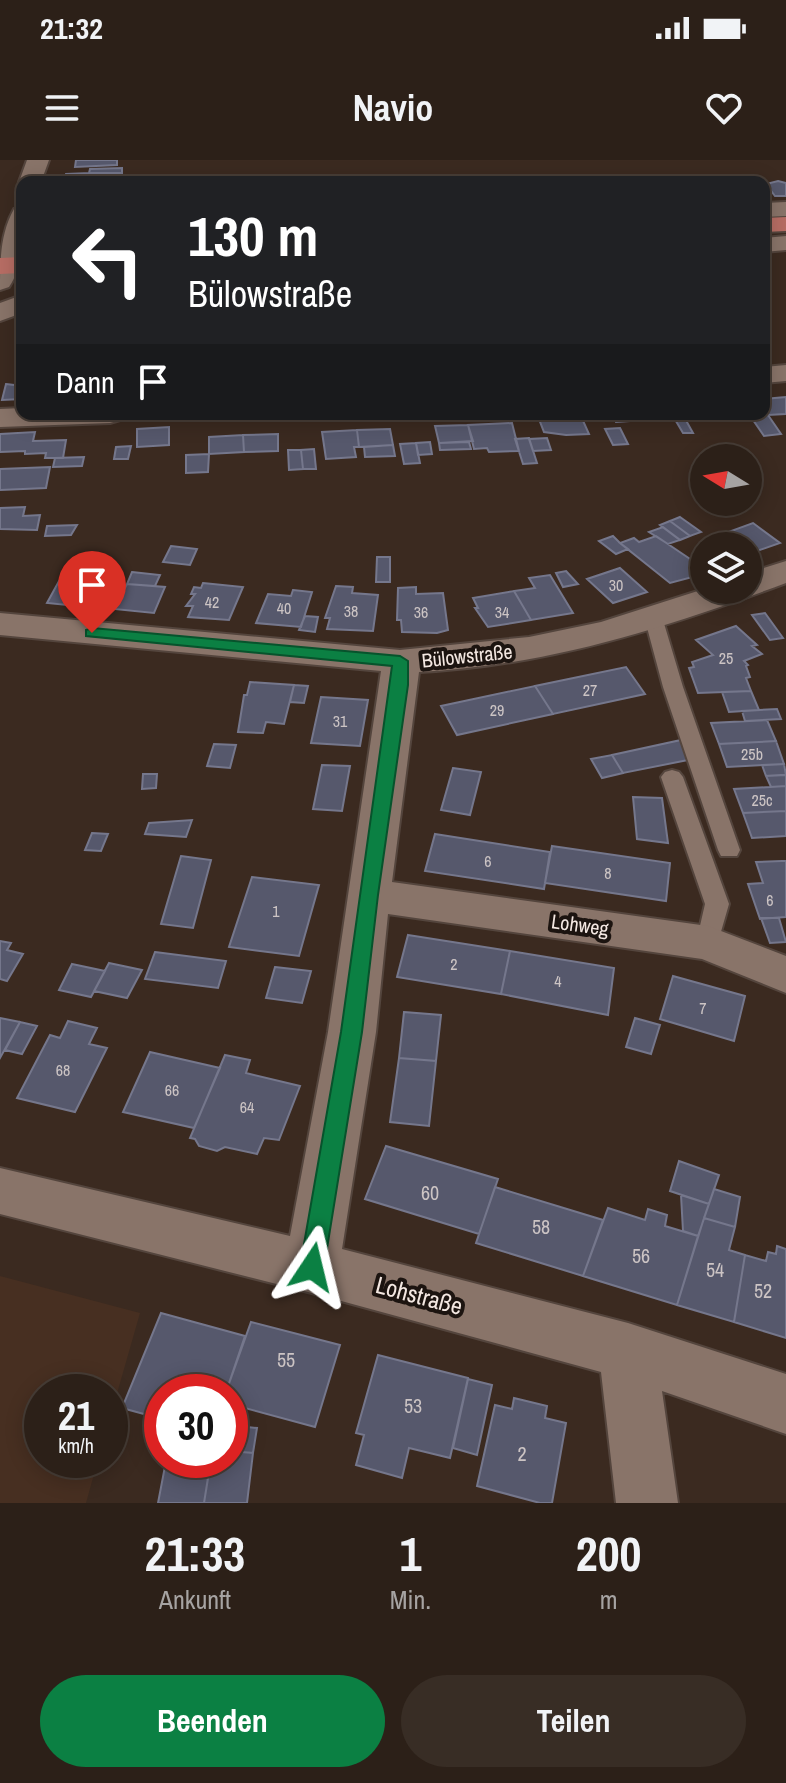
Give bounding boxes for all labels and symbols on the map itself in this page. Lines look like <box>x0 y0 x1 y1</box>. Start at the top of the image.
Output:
north arrow <box>690 444 762 516</box>
pin <box>58 551 126 633</box>
house number: 30 <box>609 574 623 596</box>
house number: 42 <box>205 591 219 613</box>
house number: 40 <box>277 597 291 619</box>
house number: 38 <box>344 600 358 622</box>
house number: 36 <box>414 601 428 623</box>
house number: 34 <box>495 601 509 623</box>
street label: Bülowstraße <box>420 637 514 674</box>
house number: 25 <box>719 647 733 669</box>
house number: 27 <box>583 679 597 701</box>
house number: 29 <box>490 699 504 721</box>
house number: 31 <box>333 710 348 732</box>
house number: 25b <box>741 743 763 765</box>
house number: 25c <box>751 789 773 811</box>
house number: 6 <box>484 850 492 872</box>
house number: 8 <box>604 862 612 884</box>
house number: 6 <box>766 889 774 911</box>
house number: 1 <box>272 900 280 922</box>
street label: Lohweg <box>550 907 610 942</box>
house number: 2 <box>450 953 458 975</box>
house number: 4 <box>554 970 562 992</box>
house number: 7 <box>699 997 707 1019</box>
house number: 68 <box>56 1059 70 1081</box>
house number: 66 <box>165 1079 179 1101</box>
house number: 64 <box>240 1096 254 1118</box>
house number: 60 <box>421 1179 439 1206</box>
house number: 58 <box>532 1213 550 1240</box>
position arrow <box>270 1225 354 1309</box>
house number: 56 <box>632 1242 650 1269</box>
house number: 54 <box>706 1256 724 1283</box>
street label: Lohstraße <box>372 1268 466 1322</box>
house number: 52 <box>754 1277 772 1304</box>
house number: 55 <box>277 1346 295 1373</box>
speed limit sign: 30 <box>144 1374 248 1478</box>
house number: 53 <box>404 1392 422 1419</box>
house number: 2 <box>517 1440 527 1467</box>

